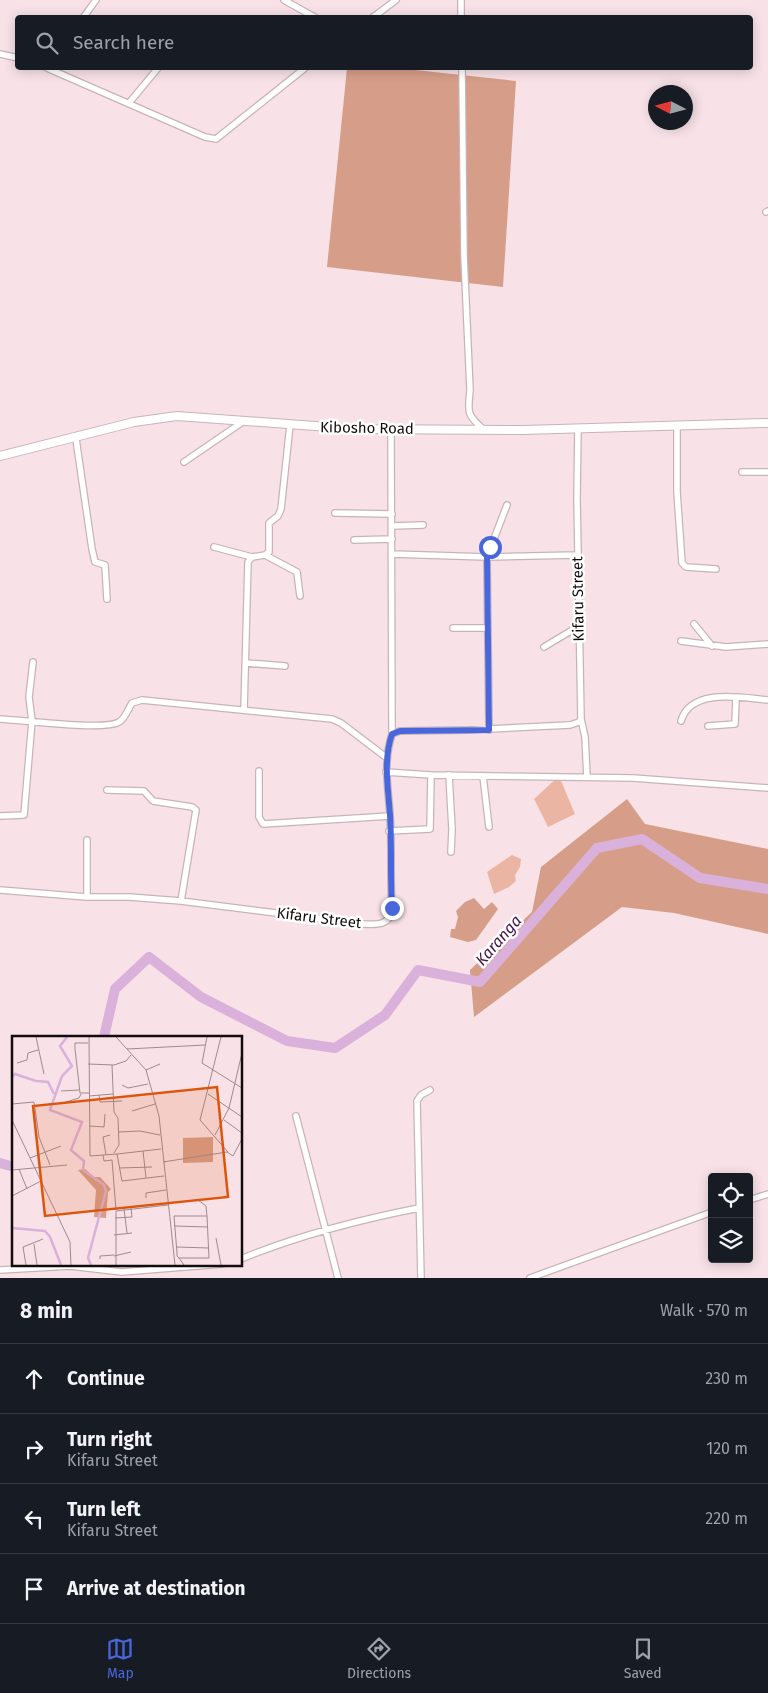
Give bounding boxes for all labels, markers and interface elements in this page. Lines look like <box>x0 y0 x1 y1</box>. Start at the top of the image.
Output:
search box <box>15 15 753 70</box>
icon: search <box>33 29 61 57</box>
text: Search here <box>73 31 174 54</box>
north arrow <box>648 85 693 130</box>
street label: Kibosho Road <box>320 418 414 438</box>
route start <box>479 536 502 559</box>
street label: Kifaru Street <box>568 556 588 642</box>
route end <box>381 897 404 920</box>
street label: Kifaru Street <box>276 904 363 932</box>
water label: Karanga <box>471 911 525 969</box>
inset map <box>12 1036 242 1266</box>
map controls <box>708 1173 753 1263</box>
button: locate <box>708 1173 753 1218</box>
button: layers <box>708 1218 753 1263</box>
text: 8 min <box>20 1298 73 1324</box>
text: Walk · 570 m <box>660 1301 748 1320</box>
icon: ahead <box>20 1365 48 1393</box>
text: Continue <box>67 1367 145 1390</box>
text: 230 m <box>705 1369 748 1388</box>
text: Turn right <box>67 1428 152 1451</box>
icon: right <box>20 1435 48 1463</box>
text: 120 m <box>706 1439 748 1458</box>
text: Kifaru Street <box>67 1451 158 1470</box>
text: Turn left <box>67 1498 141 1521</box>
icon: left <box>20 1505 48 1533</box>
text: 220 m <box>705 1509 748 1528</box>
text: Kifaru Street <box>67 1521 158 1540</box>
icon: arrive <box>20 1575 48 1603</box>
text: Arrive at destination <box>67 1577 246 1600</box>
tab: Map <box>106 1635 134 1682</box>
tab: Directions <box>347 1635 411 1682</box>
tab: Saved <box>624 1635 662 1682</box>

